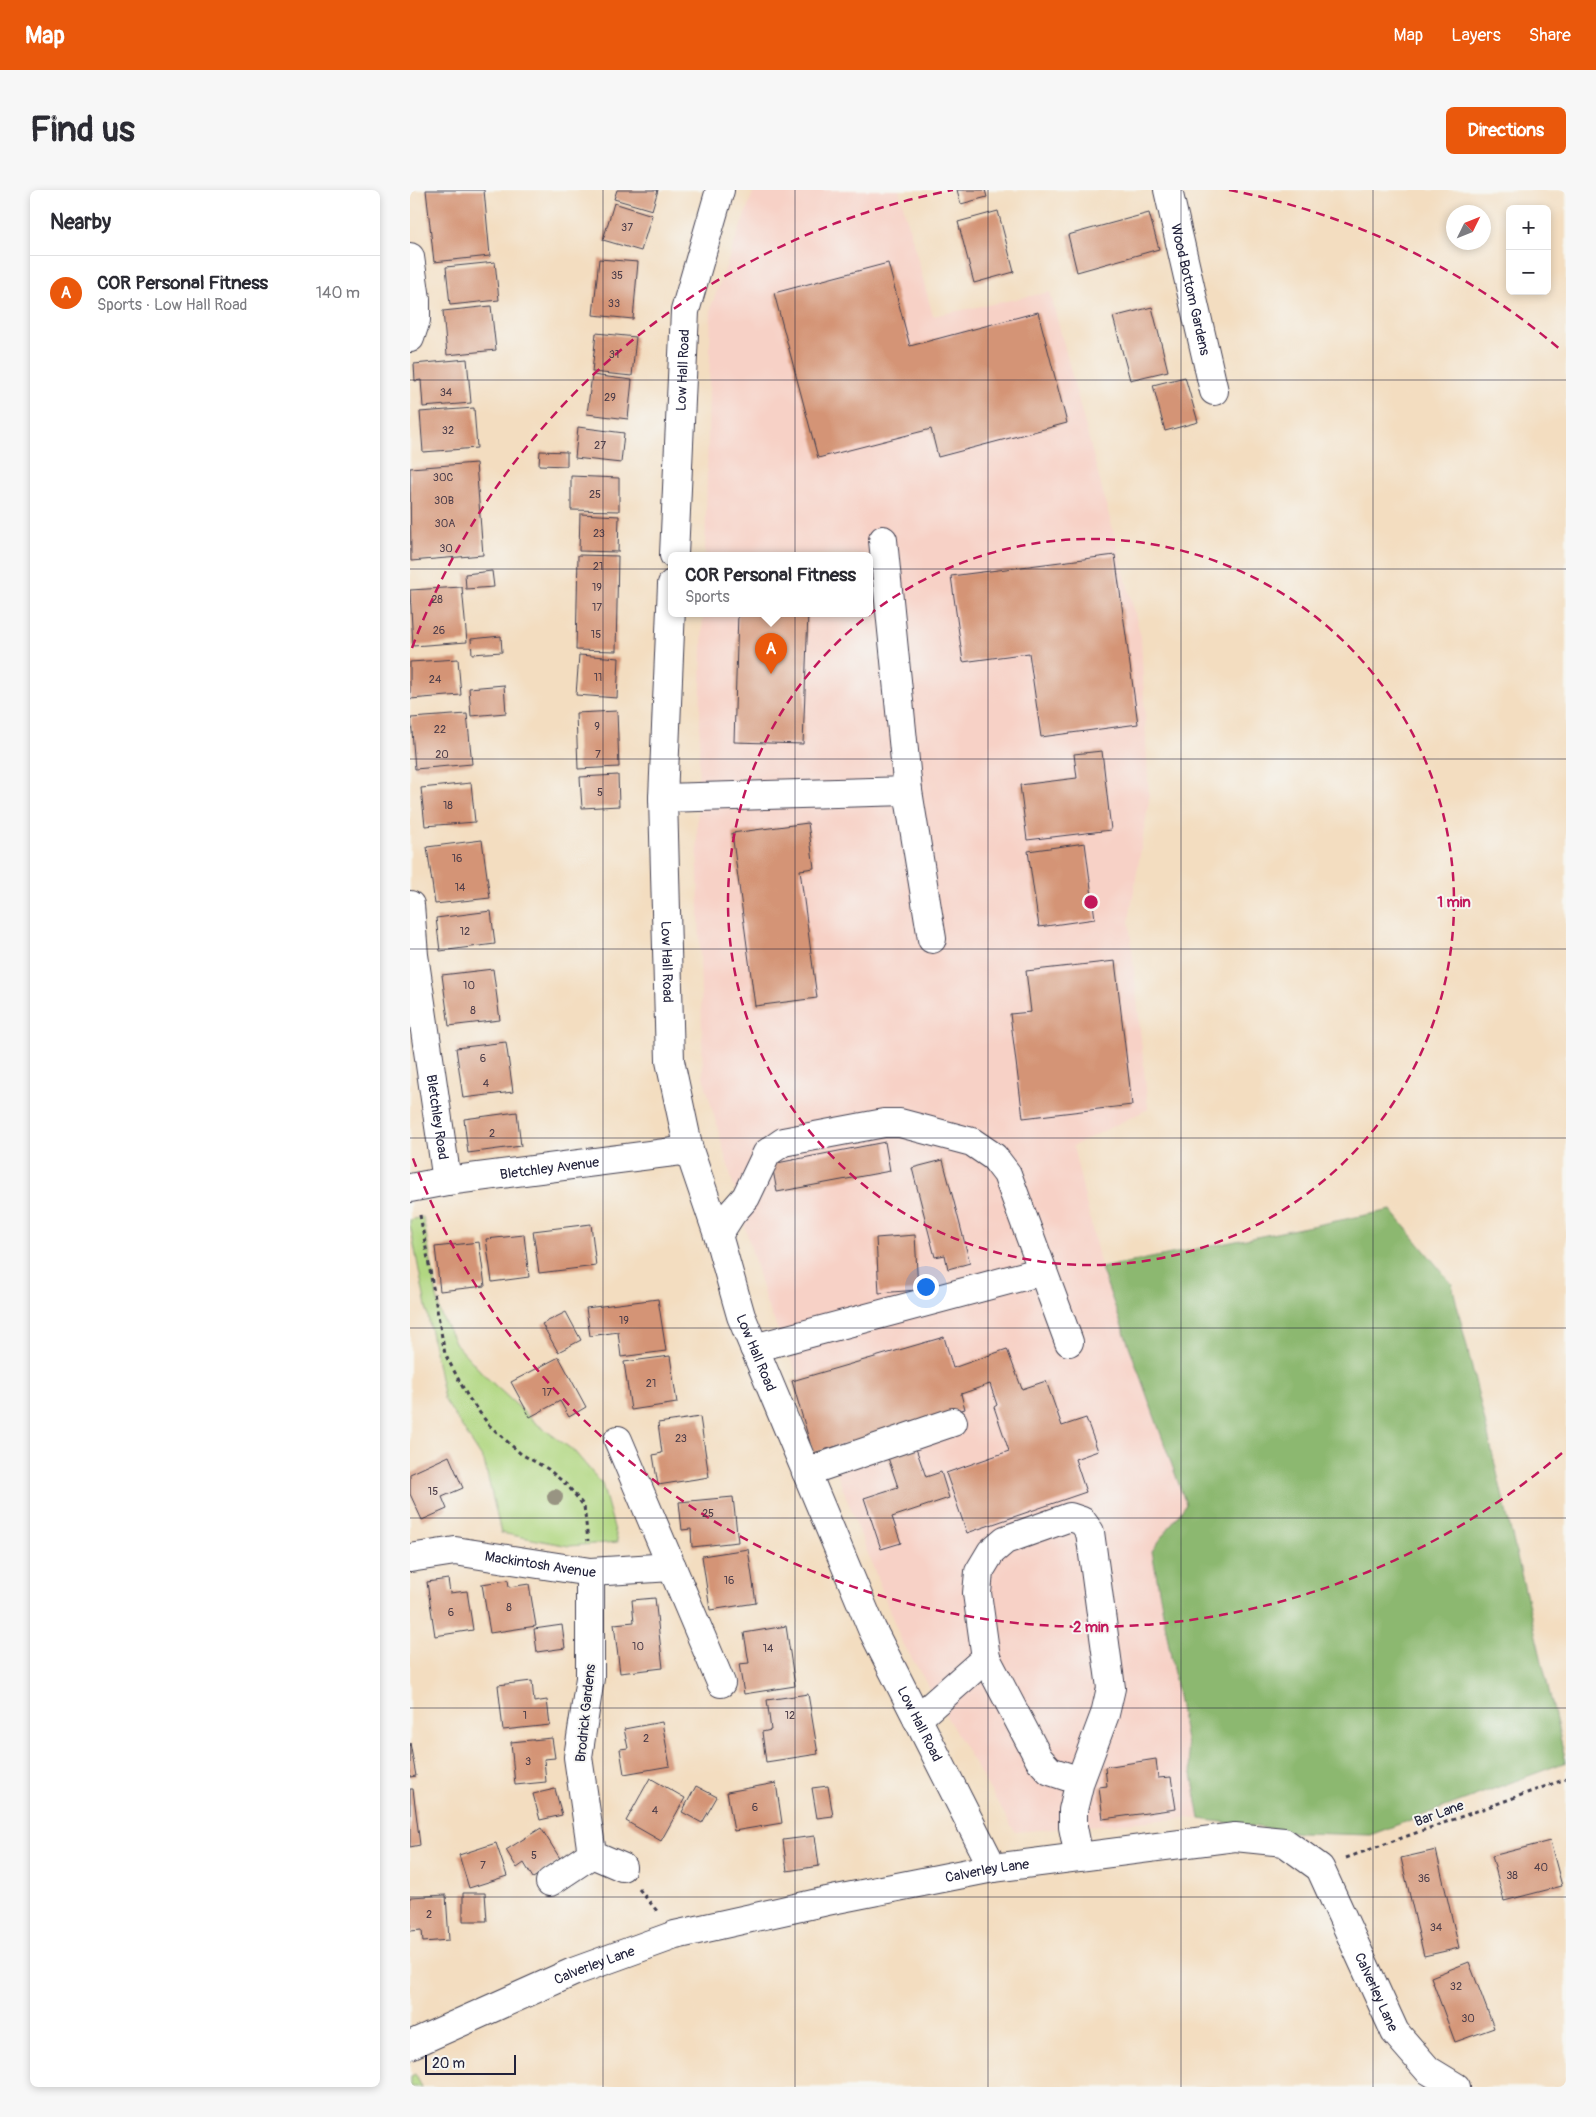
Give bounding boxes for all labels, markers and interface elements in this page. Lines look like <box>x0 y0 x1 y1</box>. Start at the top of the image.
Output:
text: Map <box>25 21 65 50</box>
text: Map <box>1394 24 1423 47</box>
text: Layers <box>1451 24 1501 47</box>
text: Share <box>1529 24 1571 47</box>
button: Directions <box>1446 107 1566 154</box>
text: Find us <box>30 108 135 152</box>
north arrow <box>1446 205 1491 250</box>
map controls <box>1506 205 1551 295</box>
button: + <box>1506 205 1551 250</box>
text: Nearby <box>50 209 111 236</box>
house number: 37 <box>621 221 633 234</box>
street label: Wood Bottom Gardens <box>1167 222 1214 358</box>
button: − <box>1506 250 1551 295</box>
house number: 35 <box>611 269 623 282</box>
text: COR Personal Fitness <box>97 271 268 295</box>
text: A <box>61 283 71 303</box>
text: 140 m <box>316 283 360 303</box>
text: Sports · Low Hall Road <box>97 295 247 315</box>
house number: 33 <box>608 297 620 310</box>
street label: Low Hall Road <box>672 329 693 412</box>
house number: 31 <box>609 348 619 361</box>
house number: 34 <box>440 386 453 399</box>
house number: 29 <box>604 391 616 404</box>
house number: 32 <box>442 424 454 437</box>
house number: 27 <box>594 439 606 452</box>
house number: 30C <box>433 471 453 484</box>
house number: 25 <box>589 488 601 501</box>
house number: 30B <box>434 494 454 507</box>
house number: 30A <box>435 517 455 530</box>
house number: 23 <box>593 527 605 540</box>
house number: 30 <box>439 542 453 555</box>
popup <box>668 552 873 617</box>
house number: 21 <box>593 560 603 573</box>
text: COR Personal Fitness <box>685 563 856 587</box>
house number: 19 <box>592 581 602 594</box>
text: Sports <box>685 587 730 607</box>
house number: 28 <box>431 593 443 606</box>
house number: 17 <box>592 601 602 614</box>
house number: 26 <box>433 624 445 637</box>
house number: 15 <box>591 628 601 641</box>
pin: A <box>755 633 787 674</box>
house number: 11 <box>594 671 602 684</box>
house number: 24 <box>429 673 442 686</box>
house number: 9 <box>594 720 600 733</box>
house number: 22 <box>434 723 446 736</box>
house number: 20 <box>435 748 449 761</box>
house number: 7 <box>595 748 601 761</box>
house number: 5 <box>597 786 603 799</box>
house number: 18 <box>443 799 453 812</box>
house number: 16 <box>452 852 462 865</box>
house number: 14 <box>455 881 466 894</box>
centre of rings <box>1082 893 1100 911</box>
text: 1 min <box>1437 893 1471 912</box>
street label: Low Hall Road <box>657 921 676 1003</box>
house number: 12 <box>460 925 470 938</box>
house number: 10 <box>463 979 475 992</box>
house number: 8 <box>470 1004 476 1017</box>
house number: 6 <box>480 1052 486 1065</box>
street label: Bletchley Road <box>423 1073 452 1161</box>
house number: 4 <box>483 1077 490 1090</box>
house number: 2 <box>489 1127 495 1140</box>
street label: Bletchley Avenue <box>499 1154 600 1183</box>
your location <box>913 1274 939 1300</box>
street label: Low Hall Road <box>732 1312 780 1394</box>
house number: 19 <box>619 1314 629 1327</box>
house number: 21 <box>646 1377 656 1390</box>
house number: 17 <box>542 1386 552 1399</box>
house number: 23 <box>675 1432 687 1445</box>
house number: 15 <box>428 1485 438 1498</box>
house number: 25 <box>702 1507 714 1520</box>
street label: Mackintosh Avenue <box>484 1548 596 1581</box>
house number: 16 <box>724 1574 734 1587</box>
house number: 8 <box>506 1601 512 1614</box>
house number: 6 <box>448 1606 454 1619</box>
text: 2 min <box>1073 1618 1109 1637</box>
house number: 10 <box>632 1640 644 1653</box>
house number: 14 <box>763 1642 774 1655</box>
street label: Brodrick Gardens <box>572 1662 599 1763</box>
street label: Low Hall Road <box>894 1684 946 1765</box>
house number: 1 <box>523 1709 527 1722</box>
house number: 12 <box>785 1709 795 1722</box>
house number: 2 <box>643 1732 649 1745</box>
house number: 3 <box>525 1755 531 1768</box>
street label: Bar Lane <box>1412 1797 1466 1830</box>
house number: 6 <box>752 1801 758 1814</box>
house number: 4 <box>652 1804 659 1817</box>
house number: 5 <box>531 1849 537 1862</box>
street label: Calverley Lane <box>944 1855 1030 1886</box>
house number: 7 <box>480 1859 486 1872</box>
house number: 40 <box>1534 1861 1548 1874</box>
house number: 38 <box>1506 1869 1518 1882</box>
house number: 36 <box>1418 1872 1430 1885</box>
house number: 2 <box>426 1908 432 1921</box>
house number: 34 <box>1430 1921 1443 1934</box>
street label: Calverley Lane <box>551 1942 637 1988</box>
street label: Calverley Lane <box>1351 1950 1402 2034</box>
house number: 32 <box>1450 1980 1462 1993</box>
house number: 30 <box>1461 2012 1475 2025</box>
scale bar <box>425 2052 516 2075</box>
text: 20 m <box>432 2055 465 2072</box>

